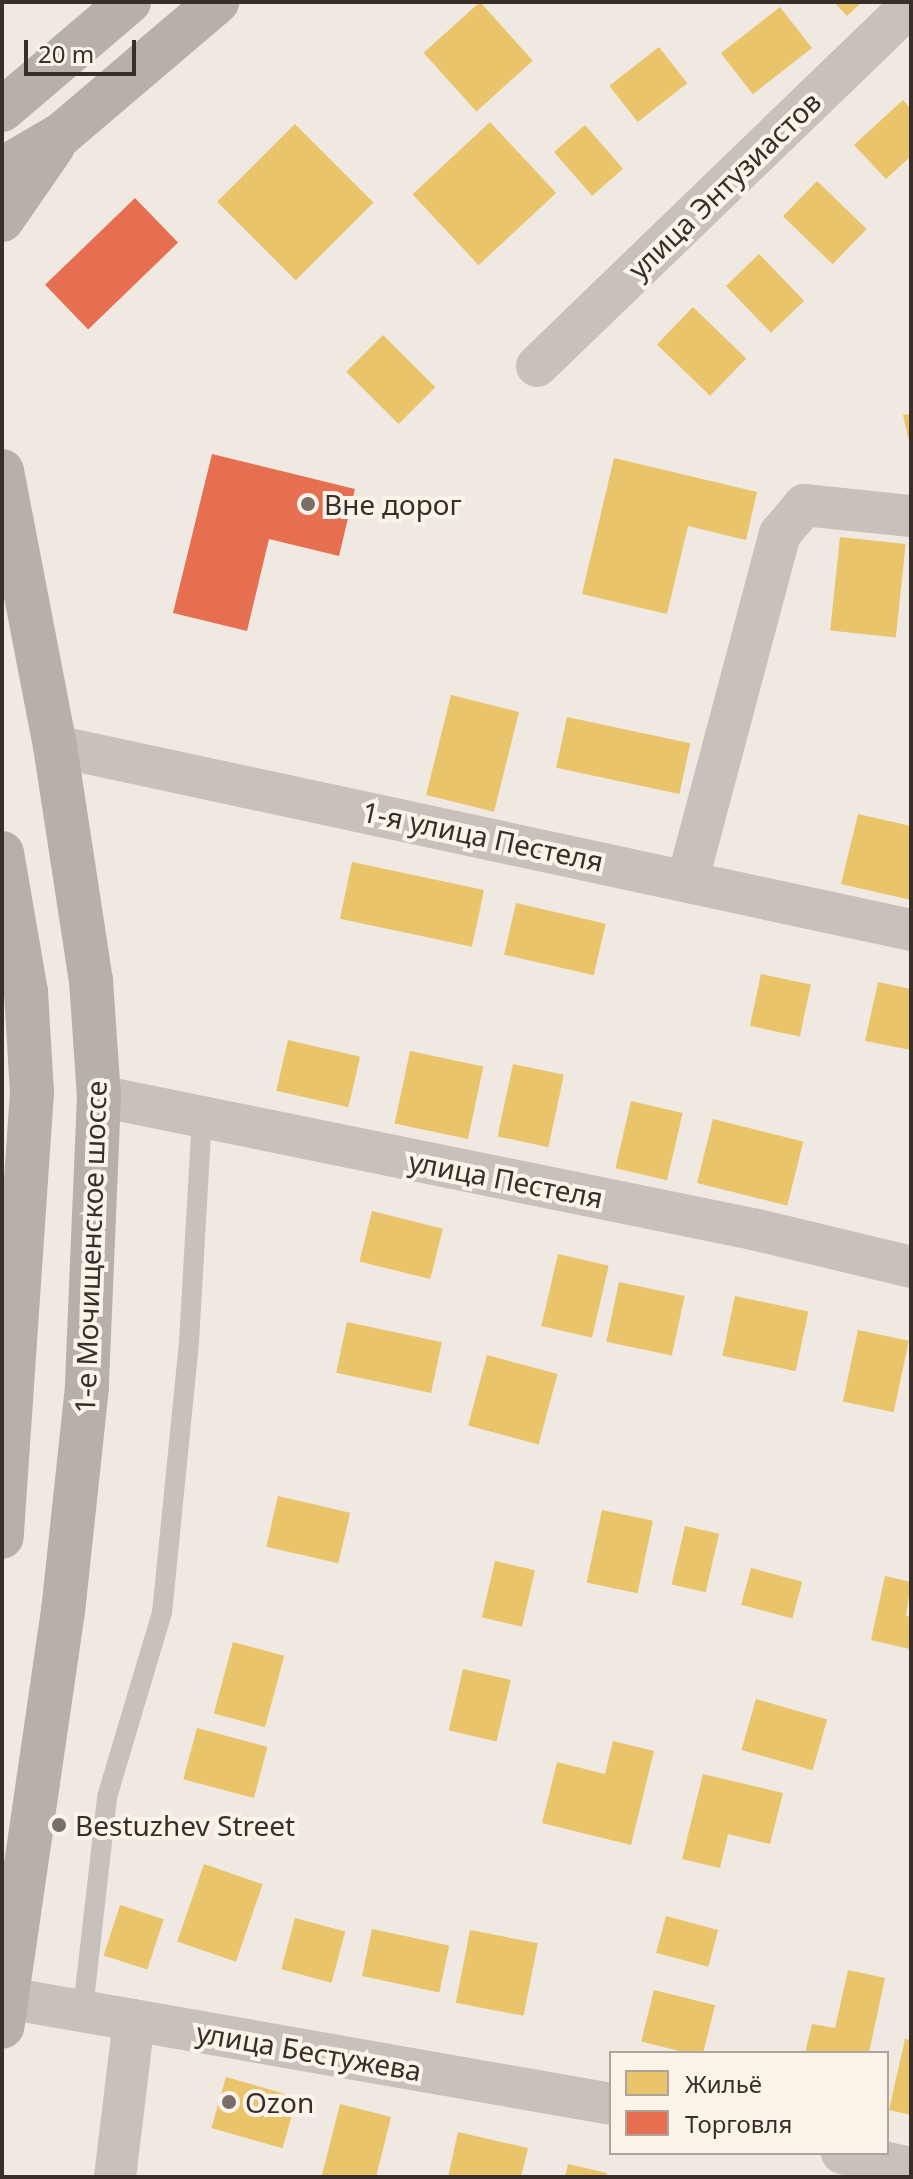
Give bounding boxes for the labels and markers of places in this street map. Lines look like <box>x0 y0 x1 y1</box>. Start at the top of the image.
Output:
place label: Вне дорог <box>324 487 462 521</box>
marker: Вне дорог <box>299 495 317 513</box>
place label: Bestuzhev Street <box>75 1808 295 1842</box>
marker: Bestuzhev Street <box>50 1816 68 1834</box>
place label: Ozon <box>245 2085 314 2119</box>
marker: Ozon <box>220 2093 238 2111</box>

